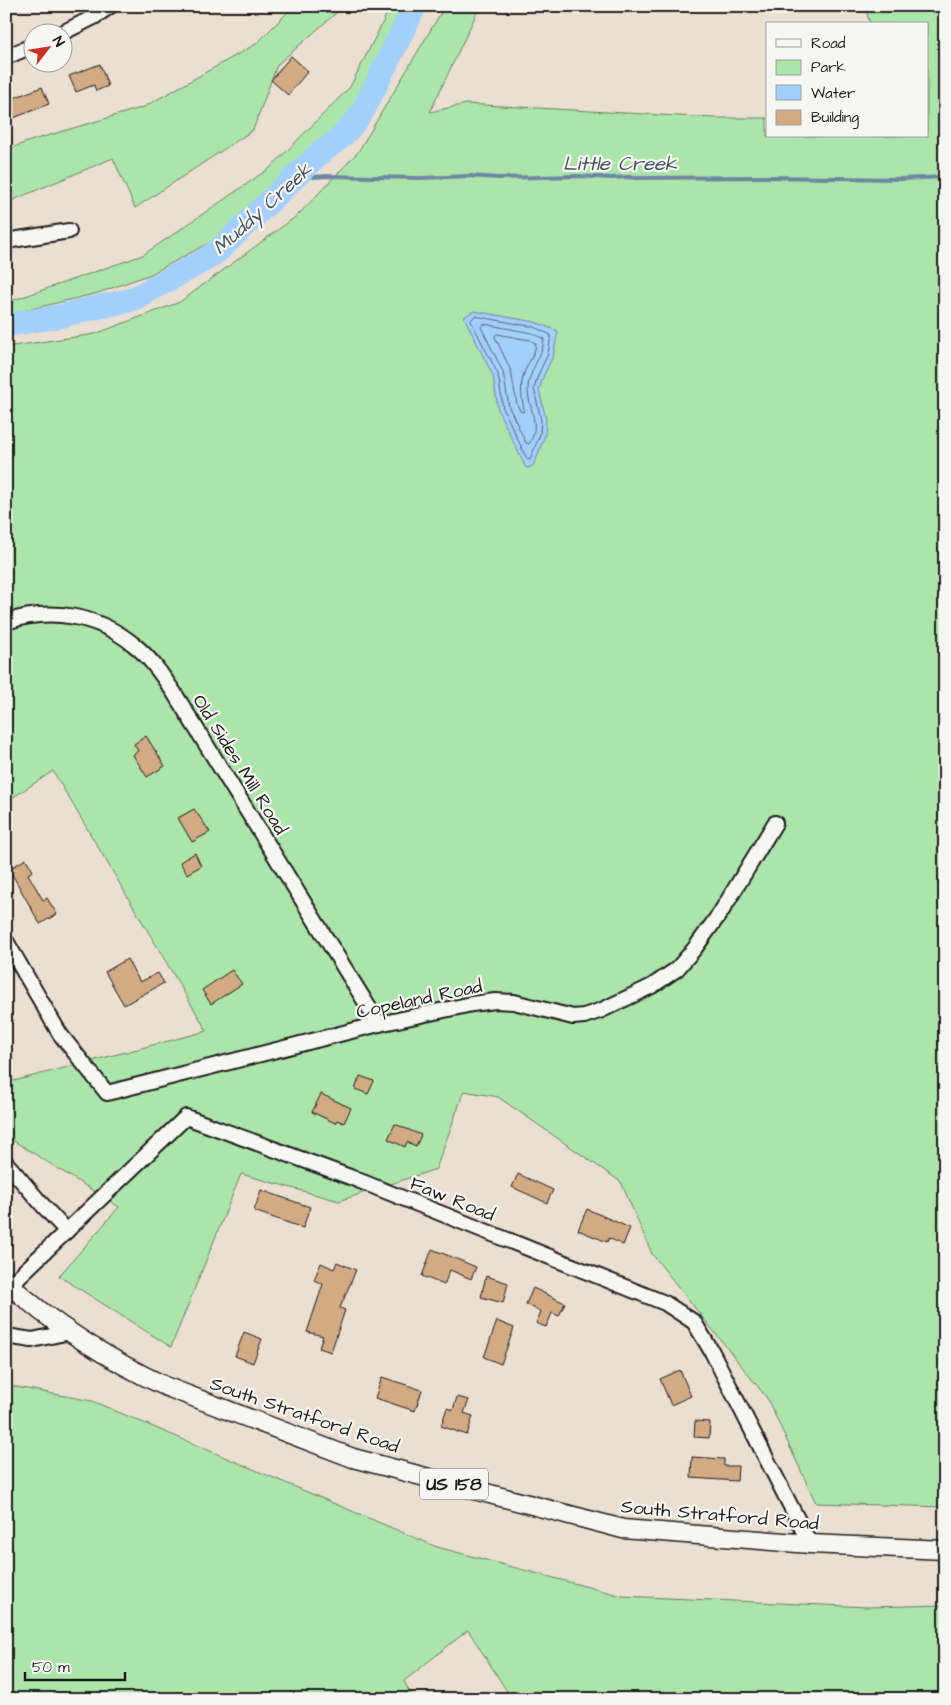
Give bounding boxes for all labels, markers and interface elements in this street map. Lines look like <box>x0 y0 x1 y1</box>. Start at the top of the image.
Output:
north arrow <box>22 22 72 72</box>
legend <box>766 22 928 138</box>
text: N <box>47 33 69 51</box>
text: Road <box>811 33 846 54</box>
text: Park <box>811 57 846 78</box>
text: Water <box>811 83 855 104</box>
text: Building <box>811 107 859 129</box>
water label: Little Creek <box>563 150 678 178</box>
water label: Muddy Creek <box>207 156 320 262</box>
street label: Old Sides Mill Road <box>186 689 294 840</box>
street label: Copeland Road <box>354 973 485 1026</box>
street label: Faw Road <box>406 1170 499 1229</box>
street label: South Stratford Road <box>206 1370 403 1461</box>
road number: US 158 <box>420 1468 488 1500</box>
street label: South Stratford Road <box>620 1493 820 1538</box>
scale bar <box>25 1650 125 1682</box>
text: 50 m <box>32 1657 70 1678</box>

